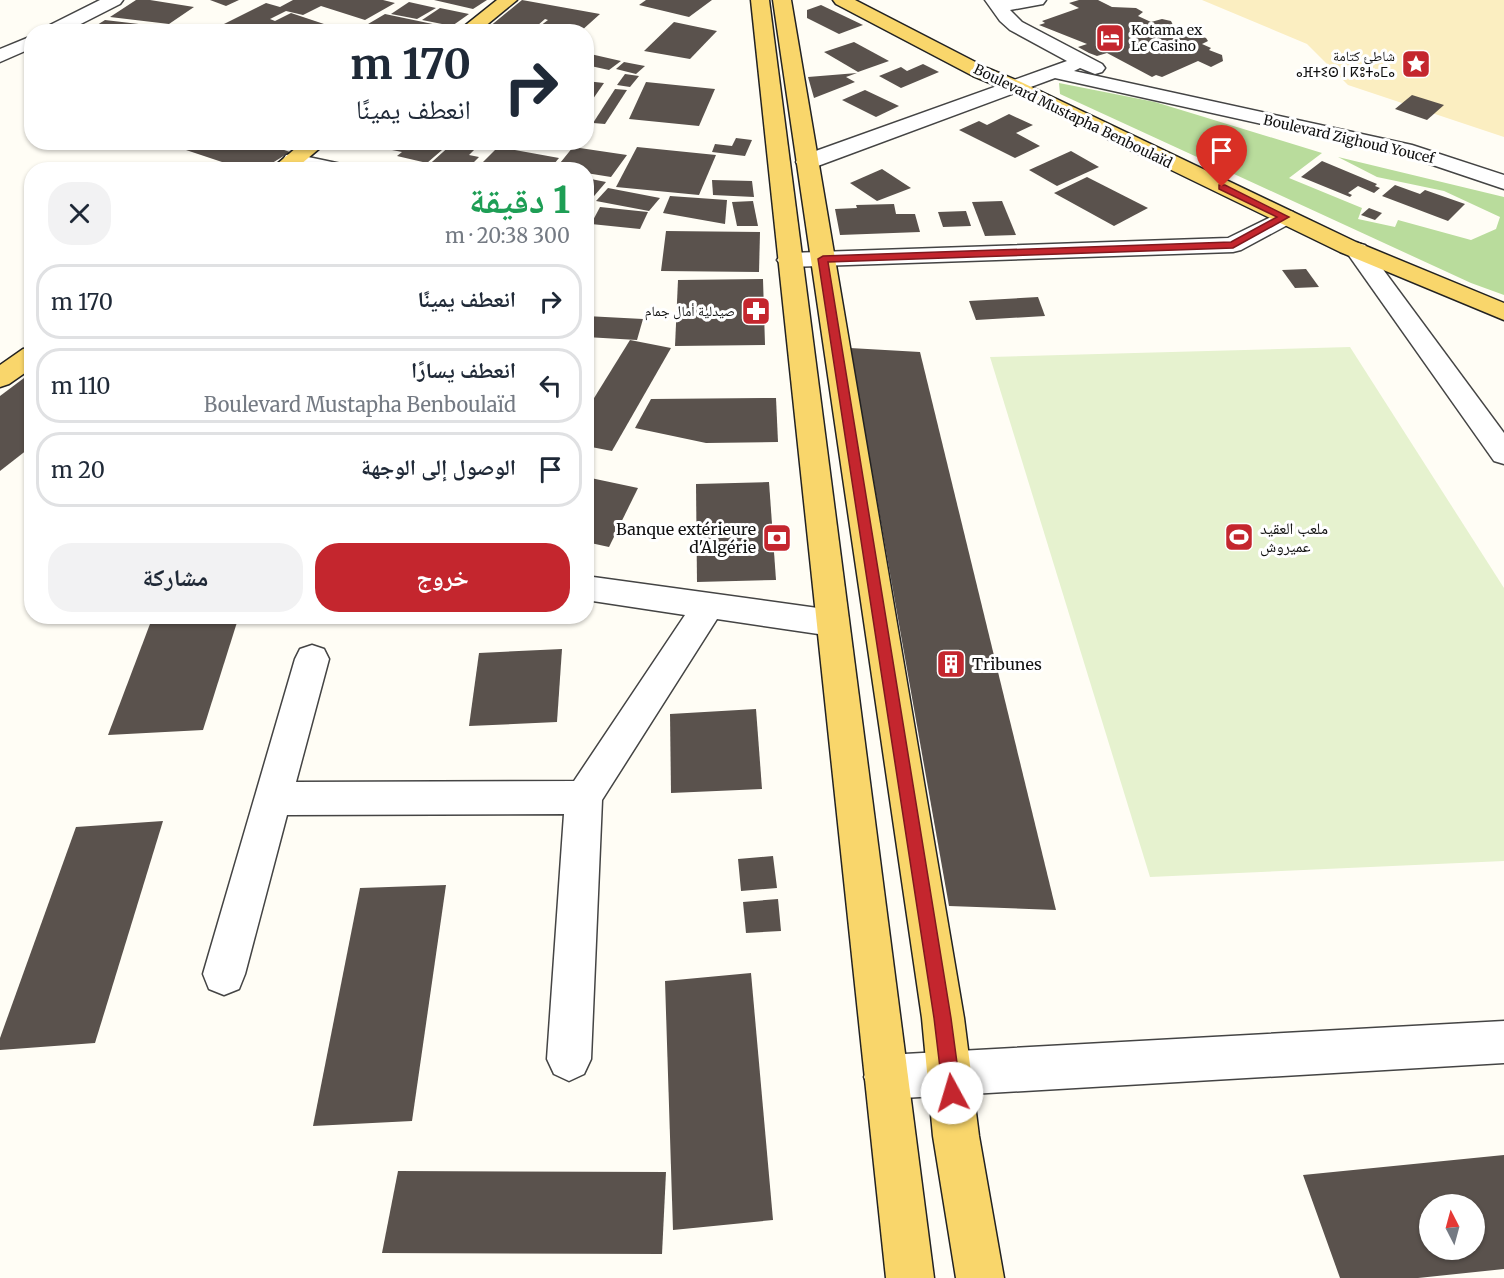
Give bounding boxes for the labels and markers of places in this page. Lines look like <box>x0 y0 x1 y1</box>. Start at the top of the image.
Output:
place label: Kotama ex Le Casino <box>1131 21 1203 55</box>
hotel icon: Kotama ex Le Casino <box>1094 22 1126 54</box>
place label: شاطئ كتامة ⴰⴼⵜⵉⵙ ⵏ ⴽⵓⵜⴰⵎⴰ <box>1296 47 1395 81</box>
place icon: شاطئ كتامة ⴰⴼⵜⵉⵙ ⵏ ⴽⵓⵜⴰⵎⴰ <box>1400 48 1432 80</box>
pin <box>1196 125 1247 187</box>
pharmacy icon: صيدلية أمال جمام <box>740 295 772 327</box>
place label: صيدلية أمال جمام <box>645 302 735 321</box>
place label: ملعب العقيد عميروش <box>1260 518 1328 557</box>
place label: Banque extérieure d'Algérie <box>616 519 756 557</box>
sports icon: ملعب العقيد عميروش <box>1223 521 1255 553</box>
bank icon: Banque extérieure d'Algérie <box>761 522 793 554</box>
building icon: Tribunes <box>935 648 967 680</box>
place label: Tribunes <box>972 654 1042 674</box>

